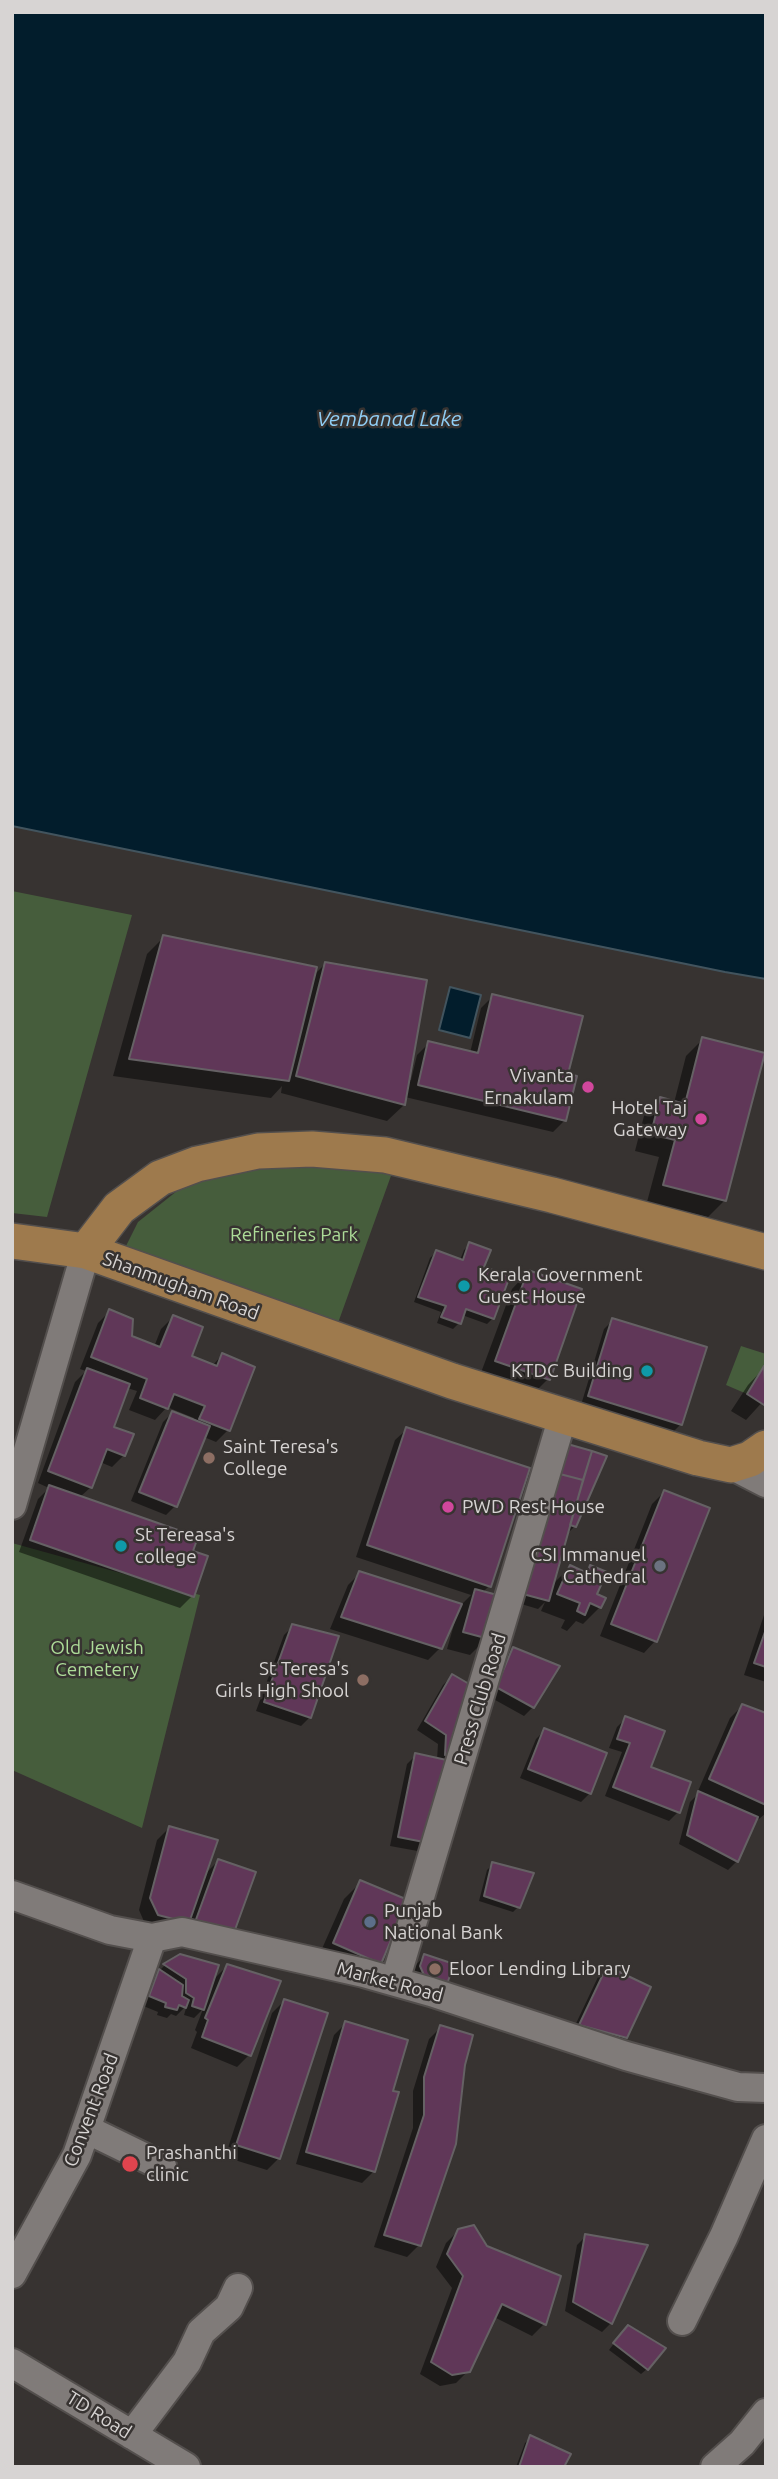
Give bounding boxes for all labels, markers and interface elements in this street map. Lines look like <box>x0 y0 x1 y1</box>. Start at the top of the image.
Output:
water label: Vembanad Lake <box>317 406 461 432</box>
place label: Vivanta Ernakulam <box>484 1065 574 1109</box>
marker: Vivanta Ernakulam <box>580 1079 596 1095</box>
place label: Hotel Taj Gateway <box>611 1097 687 1141</box>
marker: Hotel Taj Gateway <box>693 1111 709 1127</box>
park label: Refineries Park <box>230 1224 358 1246</box>
street label: Shanmugham Road <box>100 1247 262 1325</box>
place label: Kerala Government Guest House <box>478 1264 643 1308</box>
marker: Kerala Government Guest House <box>456 1278 472 1294</box>
place label: KTDC Building <box>511 1360 633 1382</box>
marker: KTDC Building <box>639 1363 655 1379</box>
place label: Saint Teresa's College <box>223 1436 338 1480</box>
marker: Saint Teresa's College <box>201 1450 217 1466</box>
place label: PWD Rest House <box>462 1496 605 1518</box>
marker: PWD Rest House <box>440 1499 456 1515</box>
place label: St Tereasa's college <box>135 1524 235 1568</box>
marker: St Tereasa's college <box>113 1538 129 1554</box>
place label: CSI Immanuel Cathedral <box>530 1544 646 1588</box>
marker: CSI Immanuel Cathedral <box>652 1558 668 1574</box>
street label: Press Club Road <box>449 1630 511 1768</box>
park label: Old Jewish Cemetery <box>50 1637 144 1681</box>
place label: St Teresa's Girls High Shool <box>215 1658 349 1702</box>
marker: St Teresa's Girls High Shool <box>355 1672 371 1688</box>
place label: Punjab National Bank <box>384 1900 503 1944</box>
marker: Punjab National Bank <box>362 1914 378 1930</box>
street label: Market Road <box>334 1957 446 2007</box>
place label: Eloor Lending Library <box>449 1958 630 1980</box>
marker: Eloor Lending Library <box>427 1961 443 1977</box>
street label: Convent Road <box>59 2050 123 2170</box>
place label: Prashanthi clinic <box>146 2142 237 2186</box>
marker: Prashanthi clinic <box>120 2154 140 2174</box>
street label: TD Road <box>62 2386 136 2444</box>

